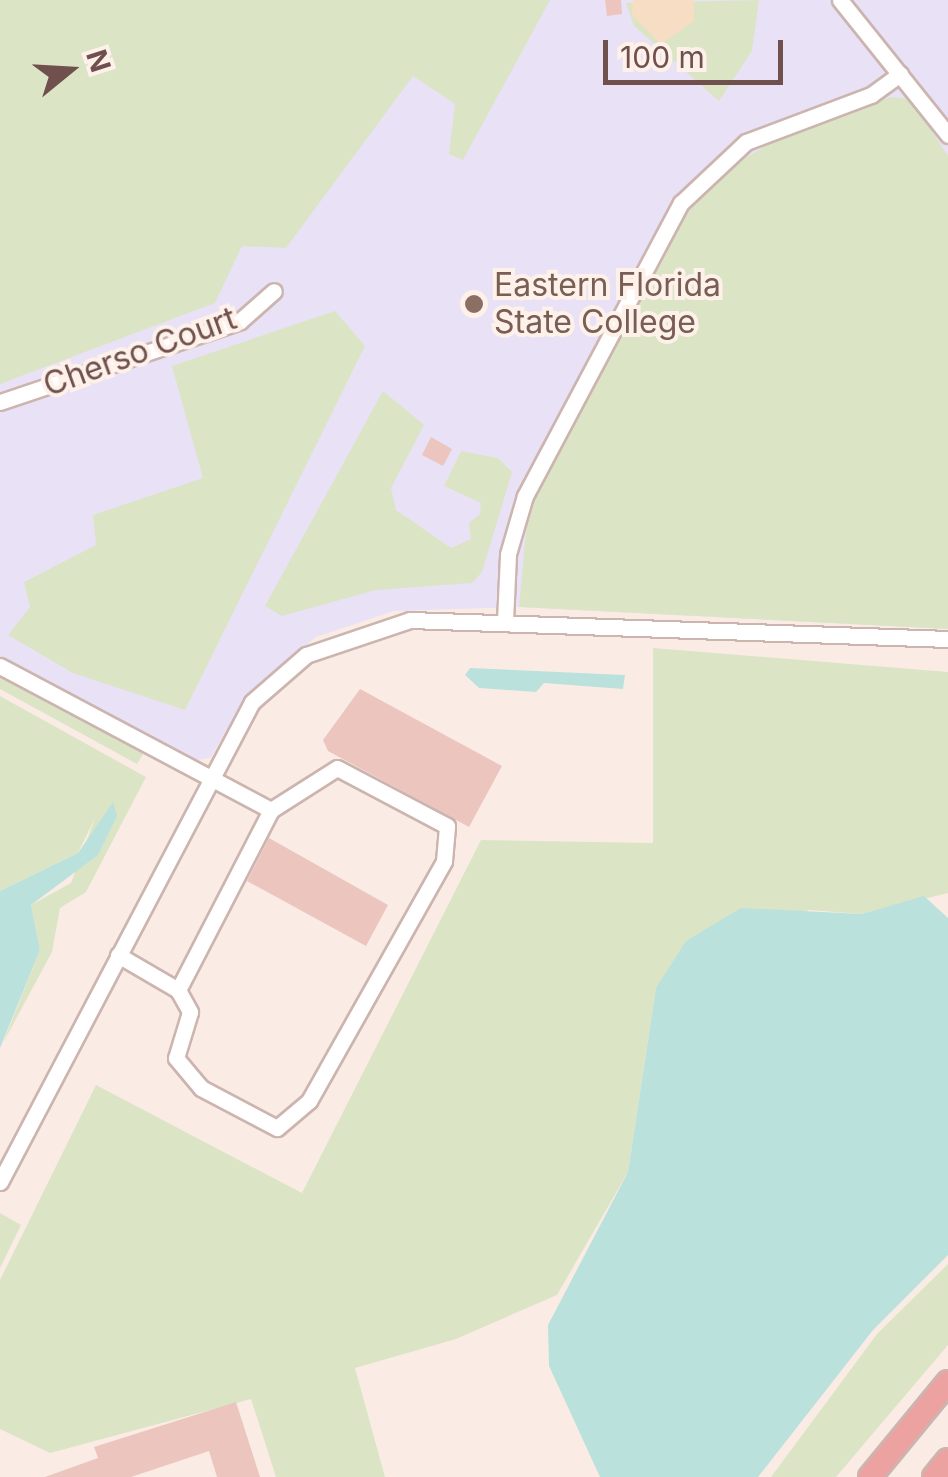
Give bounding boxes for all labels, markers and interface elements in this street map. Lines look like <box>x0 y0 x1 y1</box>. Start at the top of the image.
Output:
north arrow <box>20 20 120 120</box>
scale bar <box>608 20 788 82</box>
text: 100 m <box>620 39 705 75</box>
text: N <box>79 45 118 76</box>
place label: Eastern Florida State College <box>494 267 721 342</box>
marker: Eastern Florida State College <box>463 293 485 315</box>
street label: Cherso Court <box>38 299 242 405</box>

